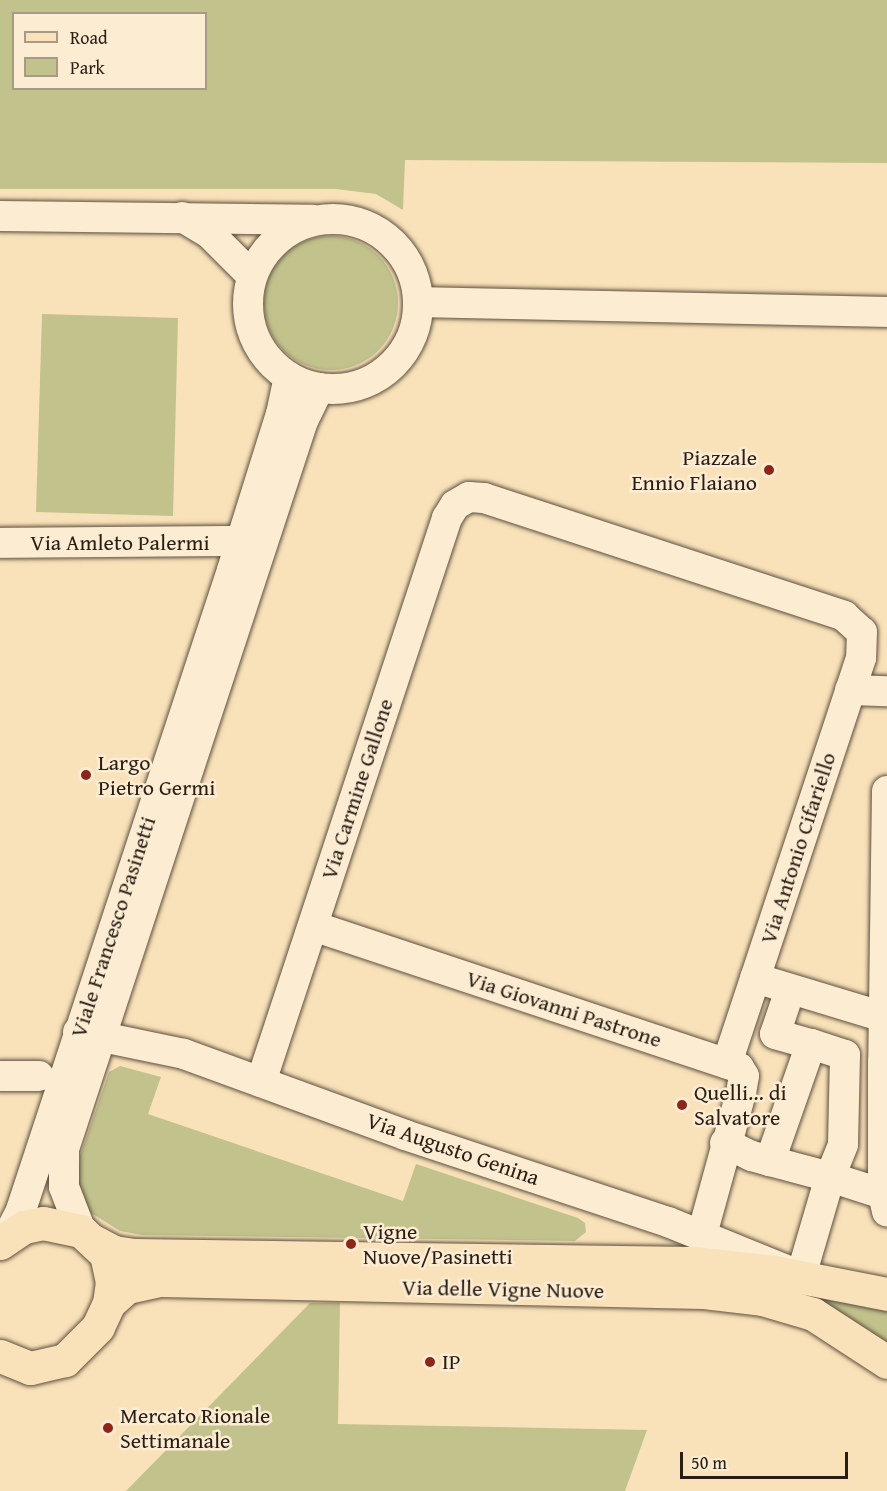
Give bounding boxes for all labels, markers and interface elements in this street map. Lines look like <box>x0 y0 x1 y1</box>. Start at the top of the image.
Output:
legend <box>12 12 207 90</box>
text: Road <box>70 24 108 51</box>
text: Park <box>70 54 105 81</box>
place label: Piazzale Ennio Flaiano <box>631 444 757 496</box>
marker: Piazzale Ennio Flaiano <box>762 463 776 477</box>
street label: Via Amleto Palermi <box>30 530 210 556</box>
street label: Via Carmine Gallone <box>315 695 399 883</box>
place label: Largo Pietro Germi <box>98 749 215 800</box>
street label: Via Antonio Cifariello <box>755 749 841 947</box>
marker: Largo Pietro Germi <box>79 768 93 782</box>
street label: Viale Francesco Pasinetti <box>65 813 161 1041</box>
street label: Via Giovanni Pastrone <box>463 965 665 1053</box>
place label: Quelli… di Salvatore <box>694 1079 787 1130</box>
marker: Quelli… di Salvatore <box>675 1098 689 1112</box>
street label: Via Augusto Genina <box>363 1107 543 1191</box>
place label: Vigne Nuove/Pasinetti <box>363 1218 513 1270</box>
marker: Vigne Nuove/Pasinetti <box>344 1237 358 1251</box>
street label: Via delle Vigne Nuove <box>402 1274 604 1304</box>
place label: IP <box>442 1349 461 1375</box>
marker: IP <box>423 1355 437 1369</box>
place label: Mercato Rionale Settimanale <box>120 1402 270 1454</box>
marker: Mercato Rionale Settimanale <box>101 1421 115 1435</box>
scale bar <box>683 1440 851 1478</box>
text: 50 m <box>691 1449 727 1476</box>

